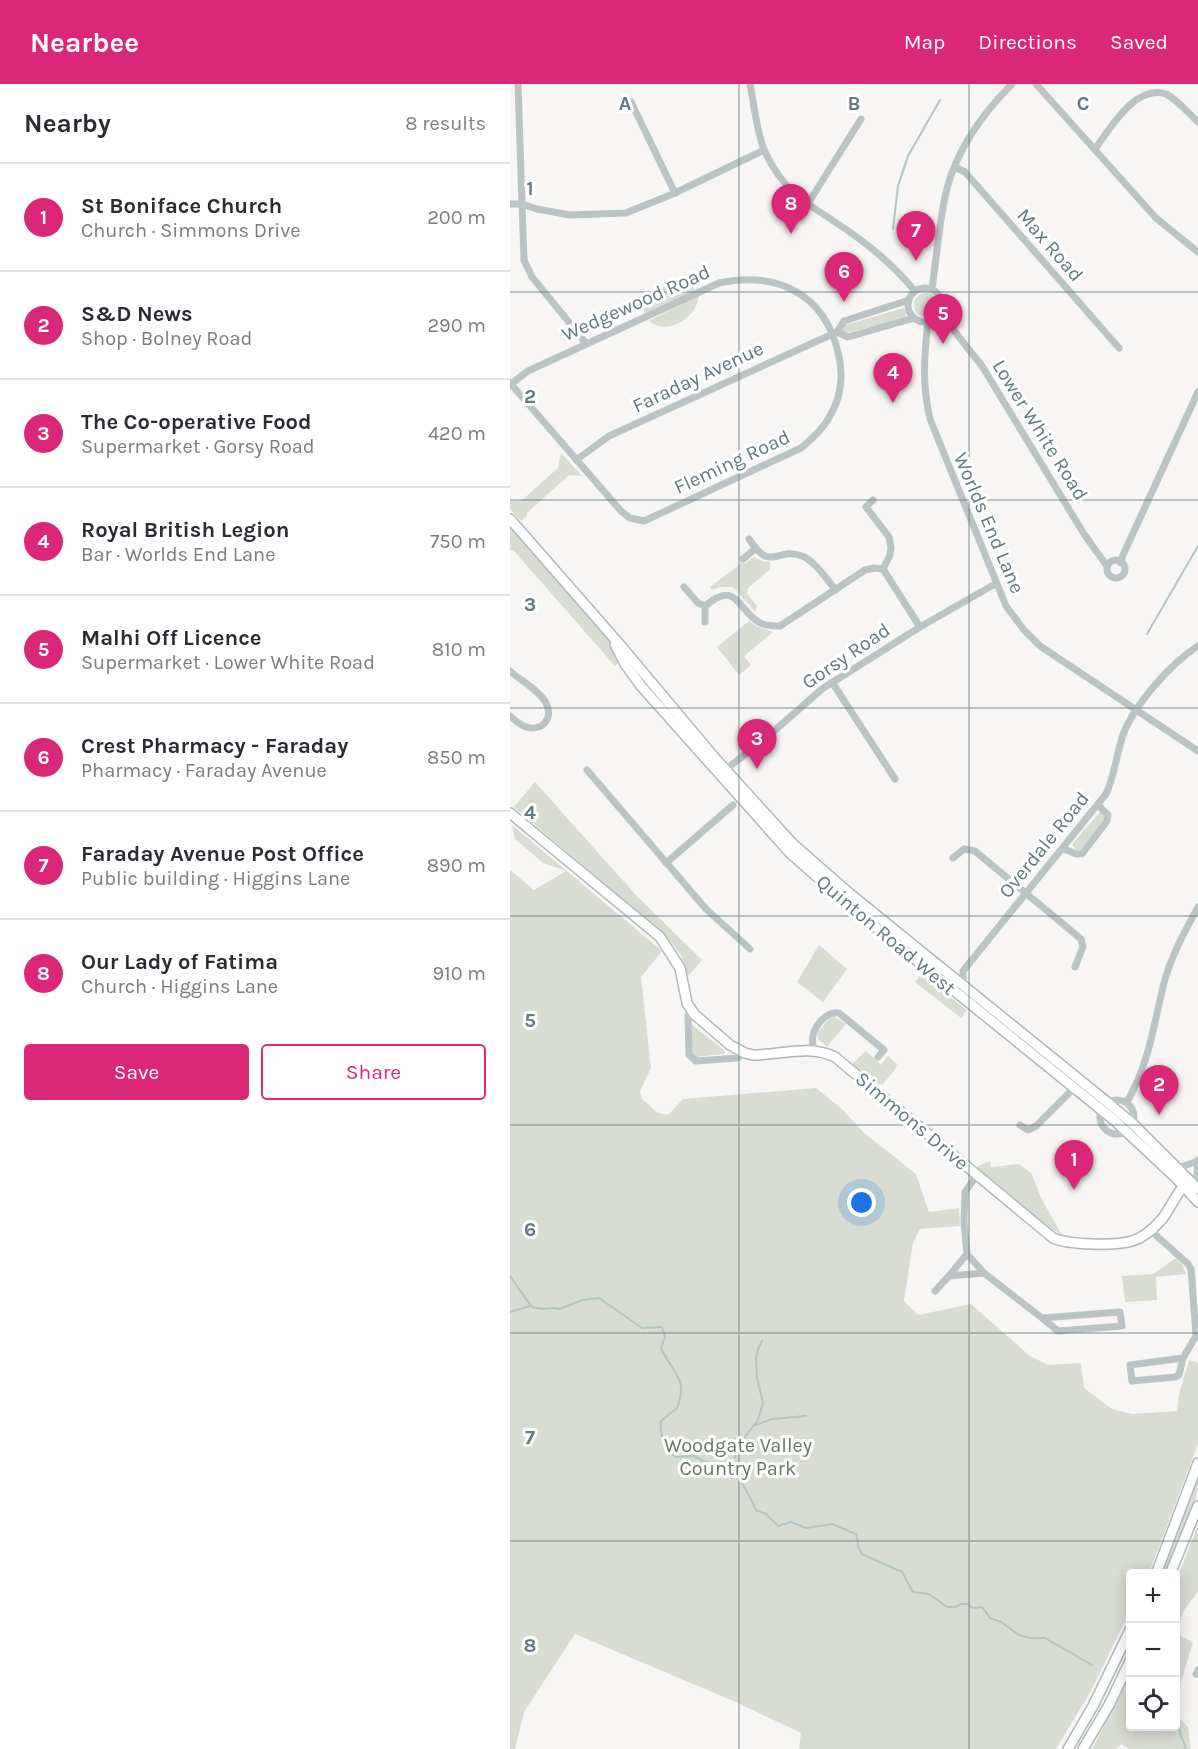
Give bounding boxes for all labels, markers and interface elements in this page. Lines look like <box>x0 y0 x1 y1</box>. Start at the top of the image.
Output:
text: Nearbee <box>30 26 139 59</box>
text: Map <box>904 30 945 54</box>
text: Directions <box>978 30 1077 54</box>
text: Saved <box>1110 30 1168 54</box>
text: A <box>619 92 632 115</box>
text: B <box>848 92 860 115</box>
text: C <box>1077 92 1089 115</box>
text: Nearby <box>24 108 111 139</box>
text: 8 results <box>405 112 486 135</box>
text: 1 <box>526 177 534 200</box>
pin: 8 <box>772 184 810 234</box>
text: St Boniface Church <box>81 193 282 219</box>
street label: Max Road <box>1012 204 1088 286</box>
text: 1 <box>40 206 47 229</box>
text: 200 m <box>427 206 486 229</box>
pin: 7 <box>896 212 936 261</box>
text: Church · Simmons Drive <box>81 219 301 242</box>
pin: 6 <box>824 252 864 302</box>
street label: Wedgewood Road <box>558 260 714 346</box>
pin: 5 <box>924 294 962 344</box>
text: S&D News <box>81 301 193 327</box>
text: 2 <box>37 314 50 337</box>
text: 290 m <box>427 314 486 337</box>
text: Shop · Bolney Road <box>81 327 252 350</box>
street label: Faraday Avenue <box>629 337 767 417</box>
pin: 4 <box>874 354 913 403</box>
street label: Lower White Road <box>987 355 1093 505</box>
text: 2 <box>524 385 536 408</box>
text: The Co-operative Food <box>81 409 312 435</box>
text: 3 <box>37 422 50 445</box>
text: 420 m <box>428 422 486 445</box>
street label: Fleming Road <box>670 425 794 499</box>
text: Supermarket · Gorsy Road <box>81 435 315 458</box>
street label: Worlds End Lane <box>949 449 1029 597</box>
text: Royal British Legion <box>81 517 289 543</box>
text: 4 <box>38 530 49 553</box>
text: 750 m <box>430 530 486 553</box>
text: Bar · Worlds End Lane <box>81 543 275 566</box>
text: 3 <box>524 593 536 616</box>
street label: Gorsy Road <box>798 618 894 694</box>
text: Malhi Off Licence <box>81 625 261 651</box>
text: 5 <box>38 638 49 661</box>
text: 810 m <box>432 638 486 661</box>
text: Supermarket · Lower White Road <box>81 651 375 674</box>
pin: 3 <box>738 720 776 769</box>
text: Crest Pharmacy - Faraday <box>81 733 348 759</box>
text: 6 <box>37 746 50 769</box>
text: 850 m <box>427 746 486 769</box>
text: Pharmacy · Faraday Avenue <box>81 759 327 782</box>
street label: Overdale Road <box>994 787 1094 903</box>
text: 4 <box>524 801 536 824</box>
text: Faraday Avenue Post Office <box>81 841 364 867</box>
text: 7 <box>39 854 48 877</box>
text: 890 m <box>427 854 486 877</box>
text: Public building · Higgins Lane <box>81 867 350 890</box>
street label: Quinton Road West <box>812 870 961 1000</box>
text: Our Lady of Fatima <box>81 949 278 975</box>
text: 8 <box>37 962 50 985</box>
text: 910 m <box>432 962 486 985</box>
text: Church · Higgins Lane <box>81 975 278 998</box>
text: 5 <box>524 1009 536 1032</box>
button: Save <box>24 1044 249 1100</box>
button: Share <box>261 1044 486 1100</box>
pin: 2 <box>1140 1066 1178 1115</box>
street label: Simmons Drive <box>851 1067 973 1175</box>
pin: 1 <box>1054 1140 1094 1190</box>
your location <box>847 1188 876 1217</box>
text: 6 <box>524 1218 536 1241</box>
text: 7 <box>525 1426 535 1449</box>
park label: Woodgate Valley Country Park <box>664 1434 812 1480</box>
map controls <box>1126 1569 1180 1731</box>
button: + <box>1126 1569 1180 1623</box>
button: − <box>1126 1623 1180 1677</box>
text: 8 <box>524 1634 536 1657</box>
button: locate <box>1126 1677 1180 1731</box>

